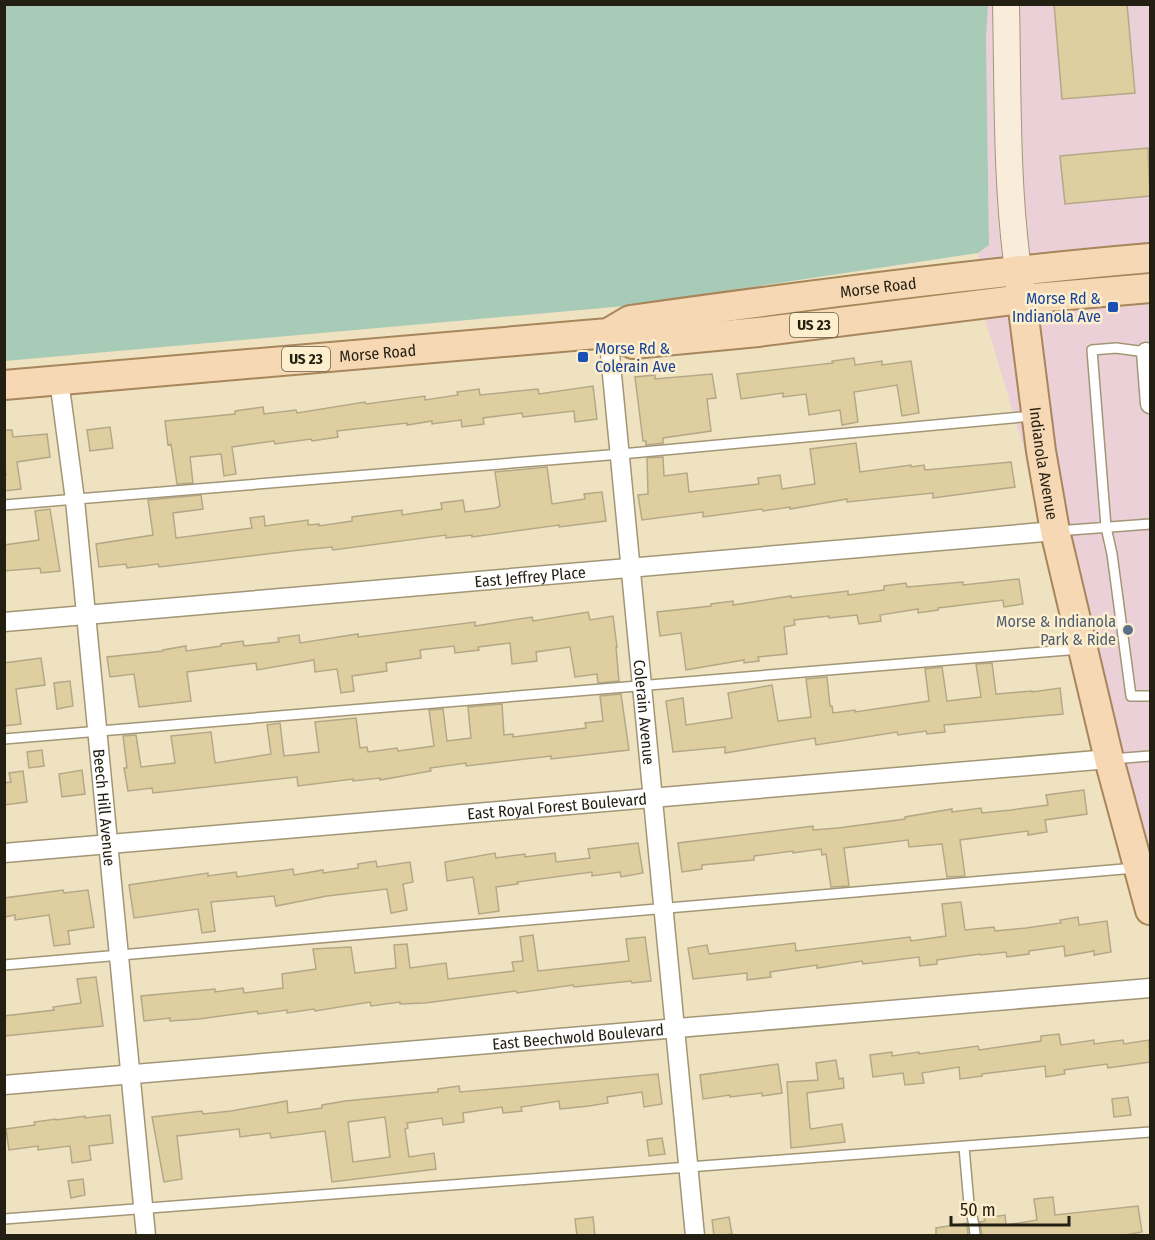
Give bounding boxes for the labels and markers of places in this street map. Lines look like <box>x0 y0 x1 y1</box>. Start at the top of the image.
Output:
place label: Morse Rd & Indianola Ave <box>1012 289 1101 326</box>
marker: Morse Rd & Indianola Ave <box>1106 300 1120 314</box>
place label: Morse Rd & Colerain Ave <box>595 339 676 376</box>
marker: Morse Rd & Colerain Ave <box>576 350 590 364</box>
place label: Morse & Indianola Park & Ride <box>996 612 1116 649</box>
marker: Morse & Indianola Park & Ride <box>1121 623 1135 637</box>

